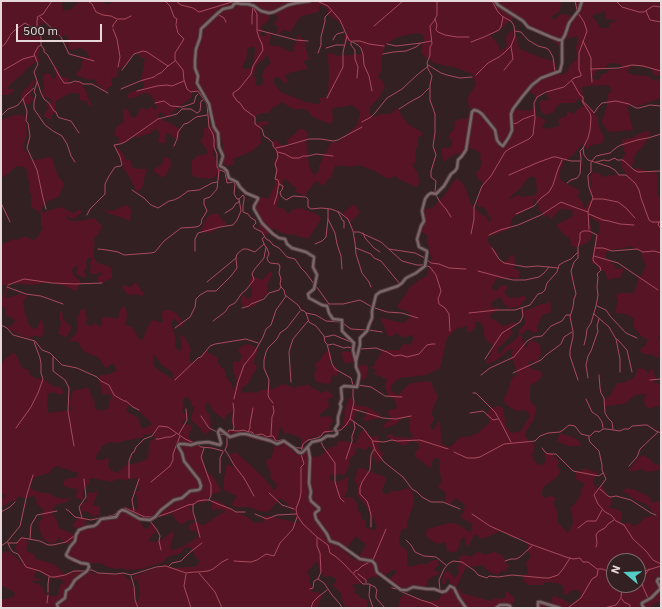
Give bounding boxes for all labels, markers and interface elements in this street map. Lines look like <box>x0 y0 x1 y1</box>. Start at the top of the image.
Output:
scale bar <box>18 16 104 42</box>
text: 500 m <box>23 23 58 38</box>
north arrow <box>606 553 646 593</box>
text: N <box>608 563 624 575</box>

